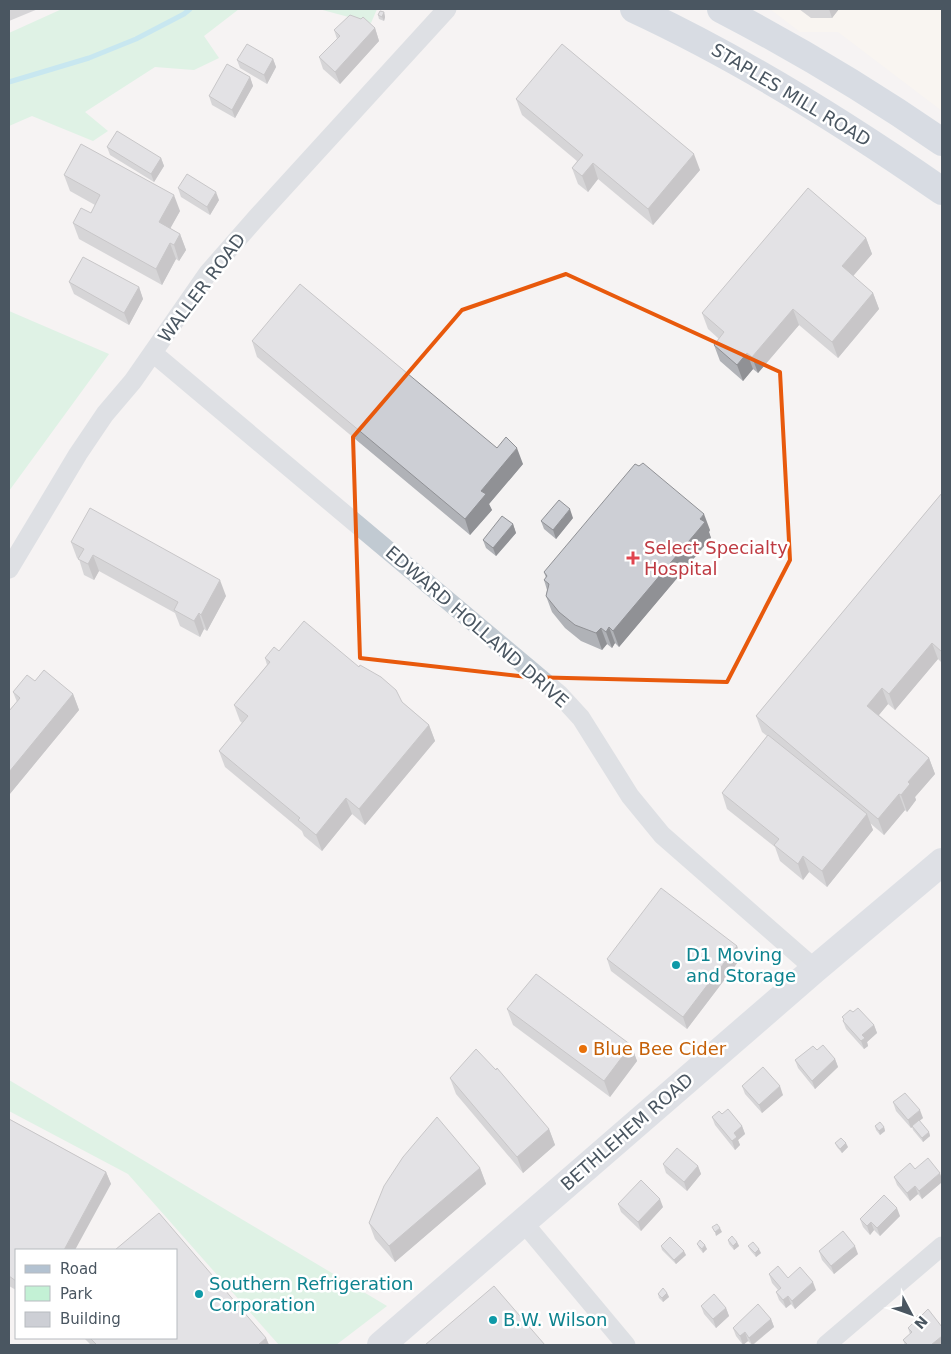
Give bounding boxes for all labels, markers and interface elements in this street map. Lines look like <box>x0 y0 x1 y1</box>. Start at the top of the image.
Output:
street label: STAPLES MILL ROAD <box>708 39 875 150</box>
street label: WALLER ROAD <box>154 229 250 346</box>
place label: Select Specialty Hospital <box>644 537 788 579</box>
street label: EDWARD HOLLAND DRIVE <box>382 541 573 712</box>
marker: Select Specialty Hospital <box>626 551 640 565</box>
place label: D1 Moving and Storage <box>686 944 796 986</box>
marker: D1 Moving and Storage <box>670 959 682 971</box>
place label: Blue Bee Cider <box>593 1038 727 1059</box>
marker: Blue Bee Cider <box>577 1043 589 1055</box>
street label: BETHLEHEM ROAD <box>556 1068 697 1195</box>
legend <box>15 1249 178 1339</box>
text: Road <box>60 1260 98 1278</box>
place label: Southern Refrigeration Corporation <box>209 1273 414 1315</box>
text: Park <box>60 1285 93 1303</box>
marker: Southern Refrigeration Corporation <box>193 1288 205 1300</box>
north arrow <box>886 1289 936 1339</box>
place label: B.W. Wilson <box>503 1309 607 1330</box>
text: Building <box>60 1310 121 1328</box>
text: N <box>911 1313 931 1332</box>
marker: B.W. Wilson <box>487 1314 499 1326</box>

